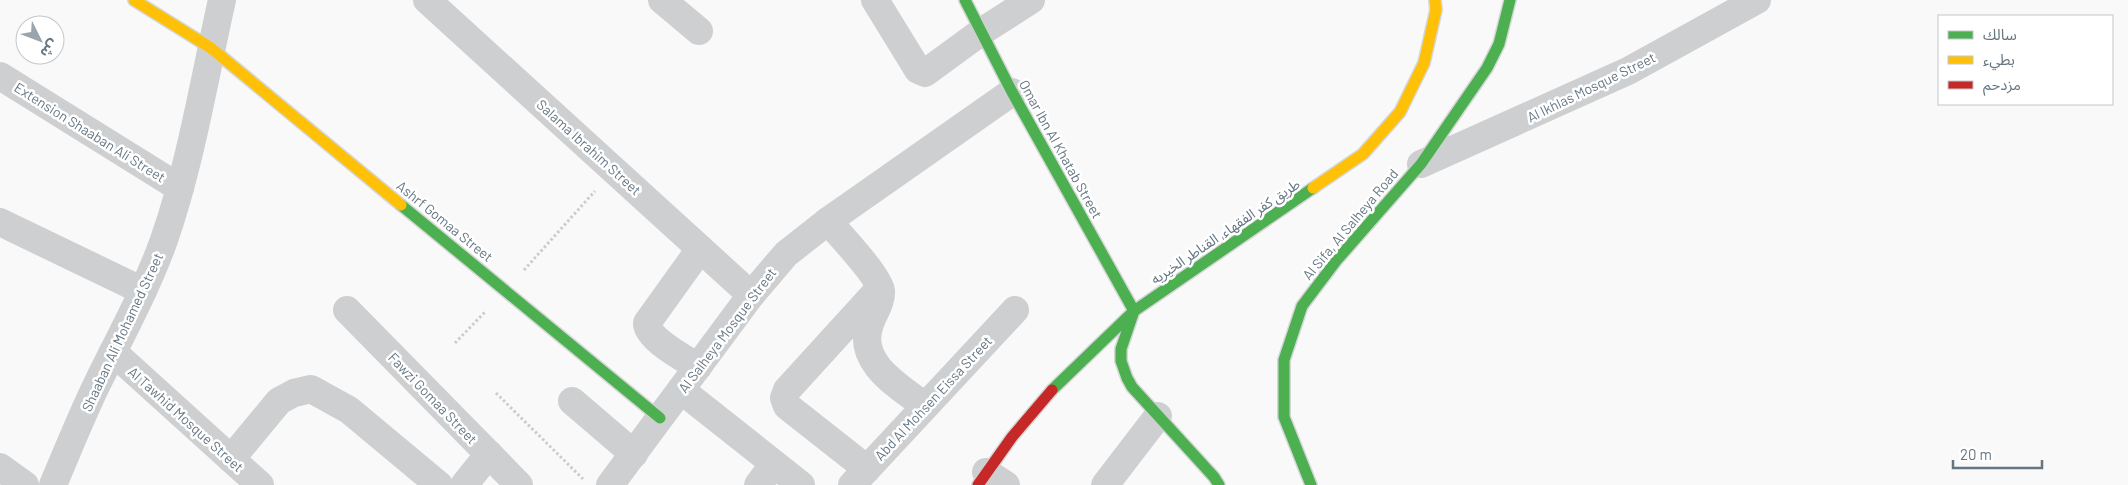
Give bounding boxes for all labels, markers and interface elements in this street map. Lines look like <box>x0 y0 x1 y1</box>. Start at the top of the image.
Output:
north arrow <box>15 15 65 65</box>
legend <box>1938 15 2113 105</box>
text: سالك <box>1983 25 2017 43</box>
text: ش <box>37 36 63 62</box>
street label: Al Ikhlas Mosque Street <box>1524 49 1658 125</box>
text: بطيء <box>1983 50 2015 71</box>
text: مزدحم <box>1983 75 2021 96</box>
street label: Omar Ibn Al Khatab Street <box>1016 77 1106 221</box>
street label: Extension Shaaban Ali Street <box>11 78 169 186</box>
street label: Salama Ibrahim Street <box>533 96 645 198</box>
street label: Al Sifa, Al Salheya Road <box>1299 165 1401 283</box>
street label: طريق كفر الفقهاء, القناطر الخيريه <box>1147 175 1304 289</box>
street label: Ashrf Gomaa Street <box>393 177 497 265</box>
street label: Shaaban Ali Mohamed Street <box>78 250 166 414</box>
street label: Al Salheya Mosque Street <box>674 264 780 396</box>
street label: Abd Al Mohsen Eissa Street <box>871 332 995 464</box>
street label: Fawzi Gomaa Street <box>385 349 481 447</box>
street label: Al Tawhid Mosque Street <box>125 363 247 475</box>
scale bar <box>1953 438 2042 470</box>
text: 20 m <box>1960 445 1992 463</box>

